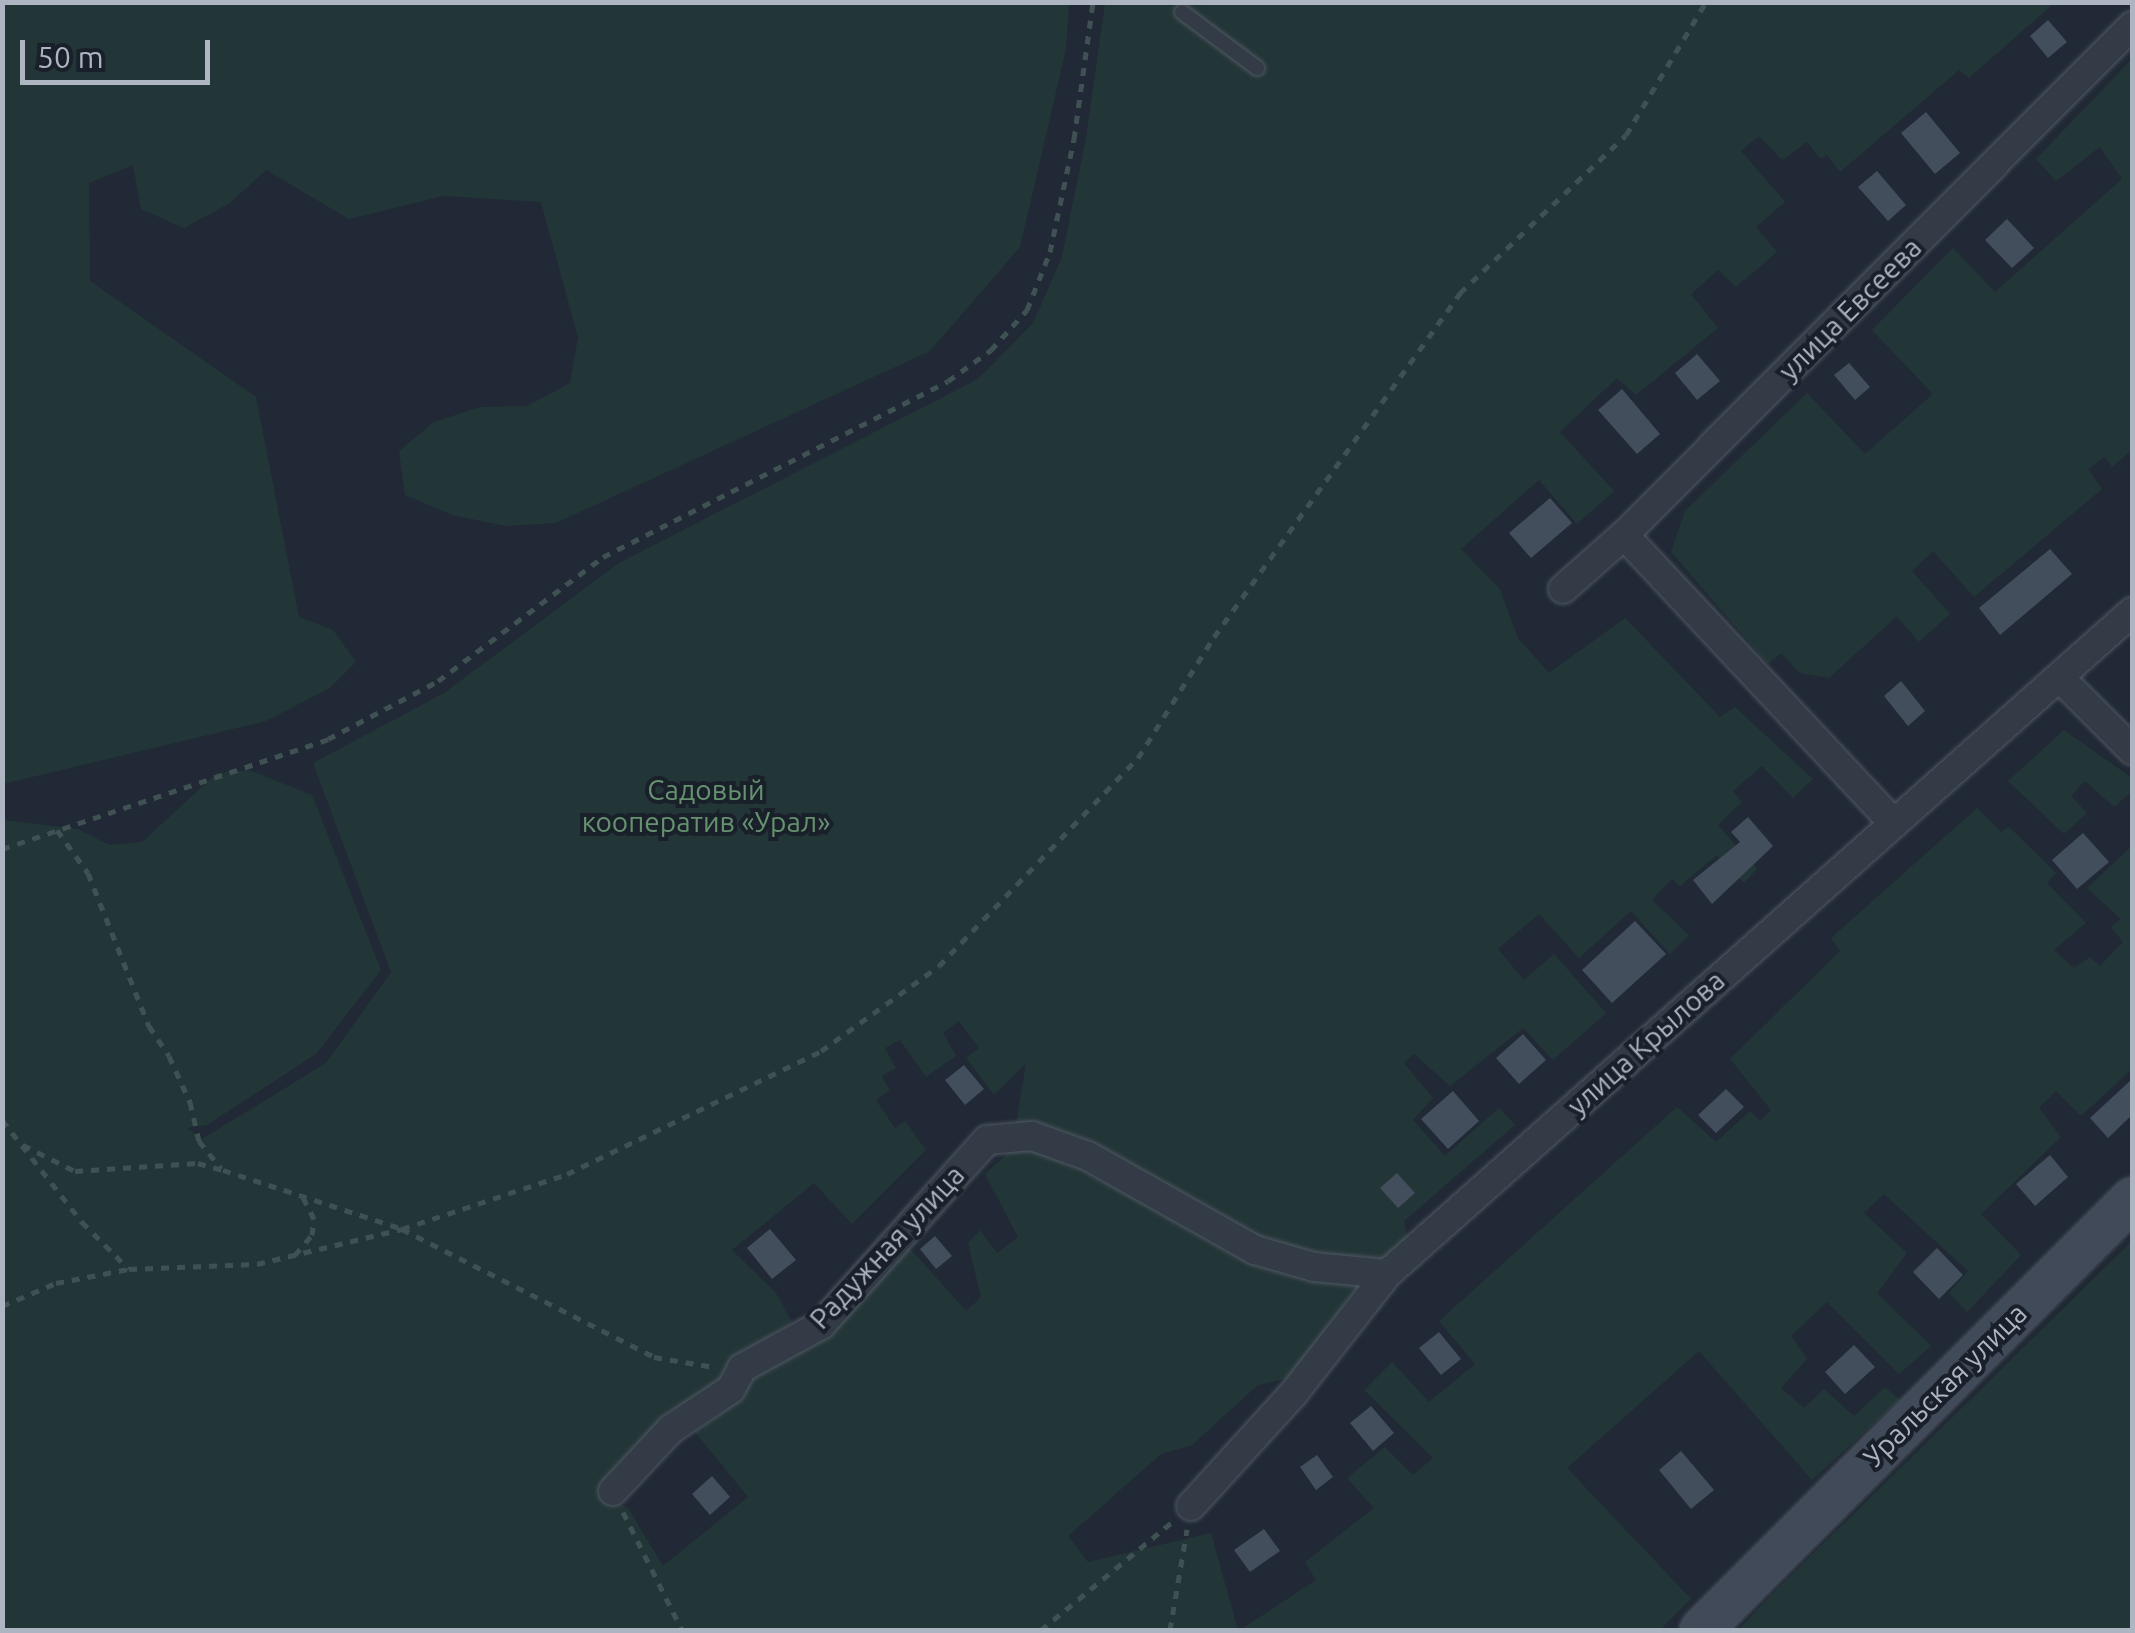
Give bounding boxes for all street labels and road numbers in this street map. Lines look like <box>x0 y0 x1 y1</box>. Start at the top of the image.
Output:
street label: улица Евсеева <box>1772 231 1928 387</box>
street label: улица Крылова <box>1560 964 1732 1122</box>
street label: Радужная улица <box>803 1158 971 1336</box>
street label: Уральская улица <box>1856 1296 2034 1474</box>

